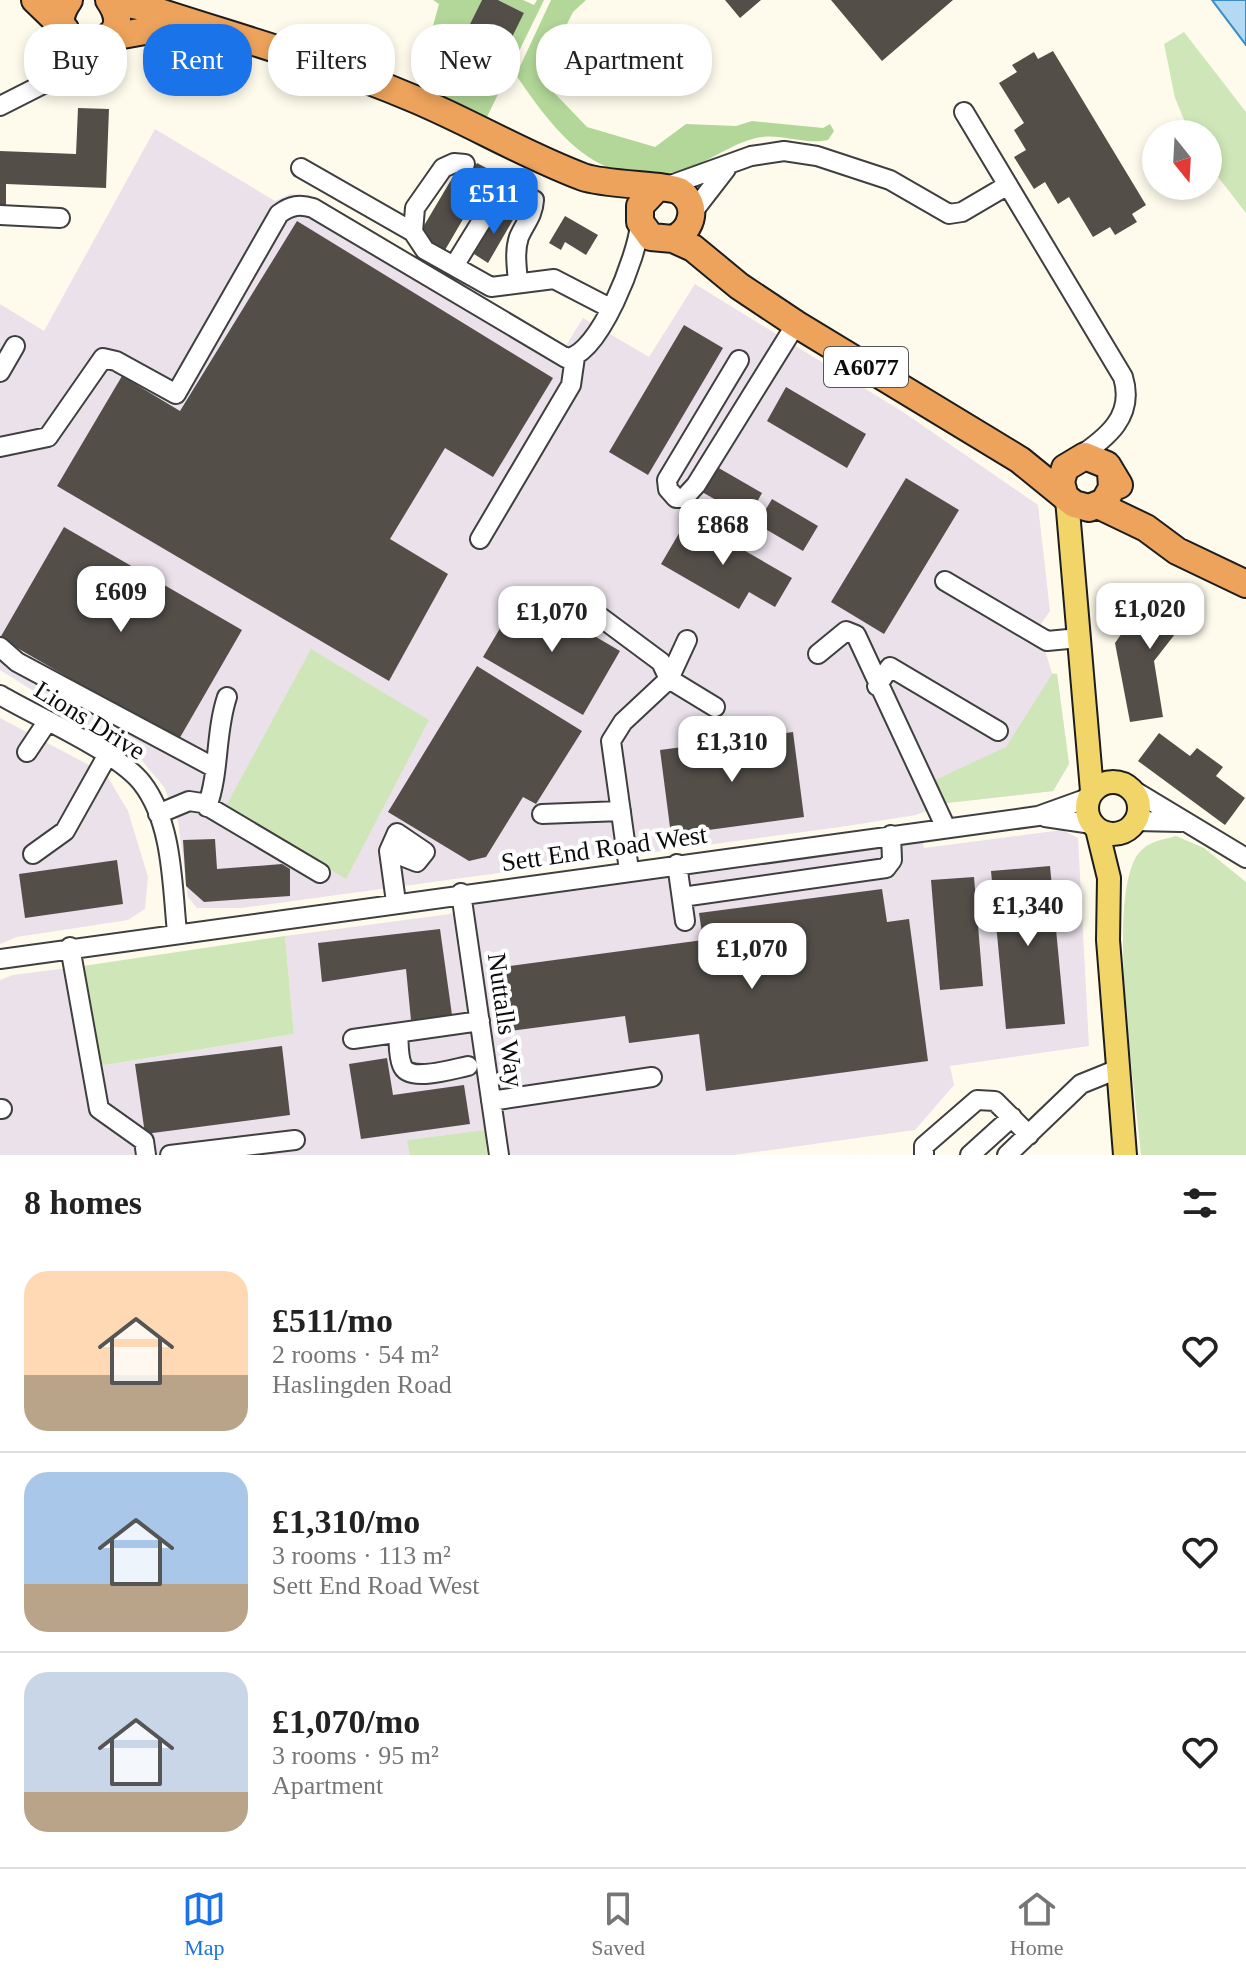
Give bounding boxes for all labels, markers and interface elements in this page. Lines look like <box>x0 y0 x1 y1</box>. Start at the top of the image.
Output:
chip: Buy <box>24 24 127 96</box>
chip: Rent <box>143 24 252 96</box>
chip: Filters <box>268 24 395 96</box>
chip: New <box>411 24 520 96</box>
chip: Apartment <box>536 24 712 96</box>
north arrow <box>1142 120 1222 200</box>
map controls <box>1142 120 1222 200</box>
pin: £511 <box>447 168 541 236</box>
text: £511 <box>469 179 519 208</box>
road number: A6077 <box>824 347 908 387</box>
pin: £868 <box>676 499 770 567</box>
text: £868 <box>697 510 749 539</box>
pin: £609 <box>74 566 168 634</box>
text: £609 <box>95 577 147 606</box>
pin: £1,020 <box>1085 583 1215 651</box>
pin: £1,070 <box>487 586 617 654</box>
text: £1,020 <box>1114 594 1186 623</box>
text: £1,070 <box>516 597 588 626</box>
street label: Lions Drive <box>29 675 150 766</box>
pin: £1,310 <box>667 716 797 784</box>
text: £1,310 <box>696 727 768 756</box>
street label: Sett End Road West <box>499 820 710 877</box>
pin: £1,340 <box>963 880 1093 948</box>
text: £1,340 <box>992 891 1064 920</box>
pin: £1,070 <box>687 923 817 991</box>
text: £1,070 <box>716 934 788 963</box>
street label: Nuttalls Way <box>482 951 529 1089</box>
icon: filters <box>1178 1181 1222 1225</box>
text: 8 homes <box>24 1184 142 1221</box>
text: £511/mo <box>272 1302 393 1339</box>
icon: home <box>88 1303 184 1399</box>
icon: heart <box>1178 1329 1222 1373</box>
text: 2 rooms · 54 m² <box>272 1340 439 1369</box>
text: Haslingden Road <box>272 1370 452 1399</box>
text: £1,310/mo <box>272 1503 420 1540</box>
icon: home <box>88 1504 184 1600</box>
icon: heart <box>1178 1530 1222 1574</box>
text: 3 rooms · 113 m² <box>272 1541 451 1570</box>
text: Sett End Road West <box>272 1571 480 1600</box>
text: £1,070/mo <box>272 1703 420 1740</box>
icon: home <box>88 1704 184 1800</box>
icon: heart <box>1178 1730 1222 1774</box>
text: 3 rooms · 95 m² <box>272 1741 439 1770</box>
text: Apartment <box>272 1771 383 1800</box>
tab: Map <box>182 1887 226 1961</box>
tab: Saved <box>591 1887 645 1961</box>
tab: Home <box>1010 1887 1064 1961</box>

